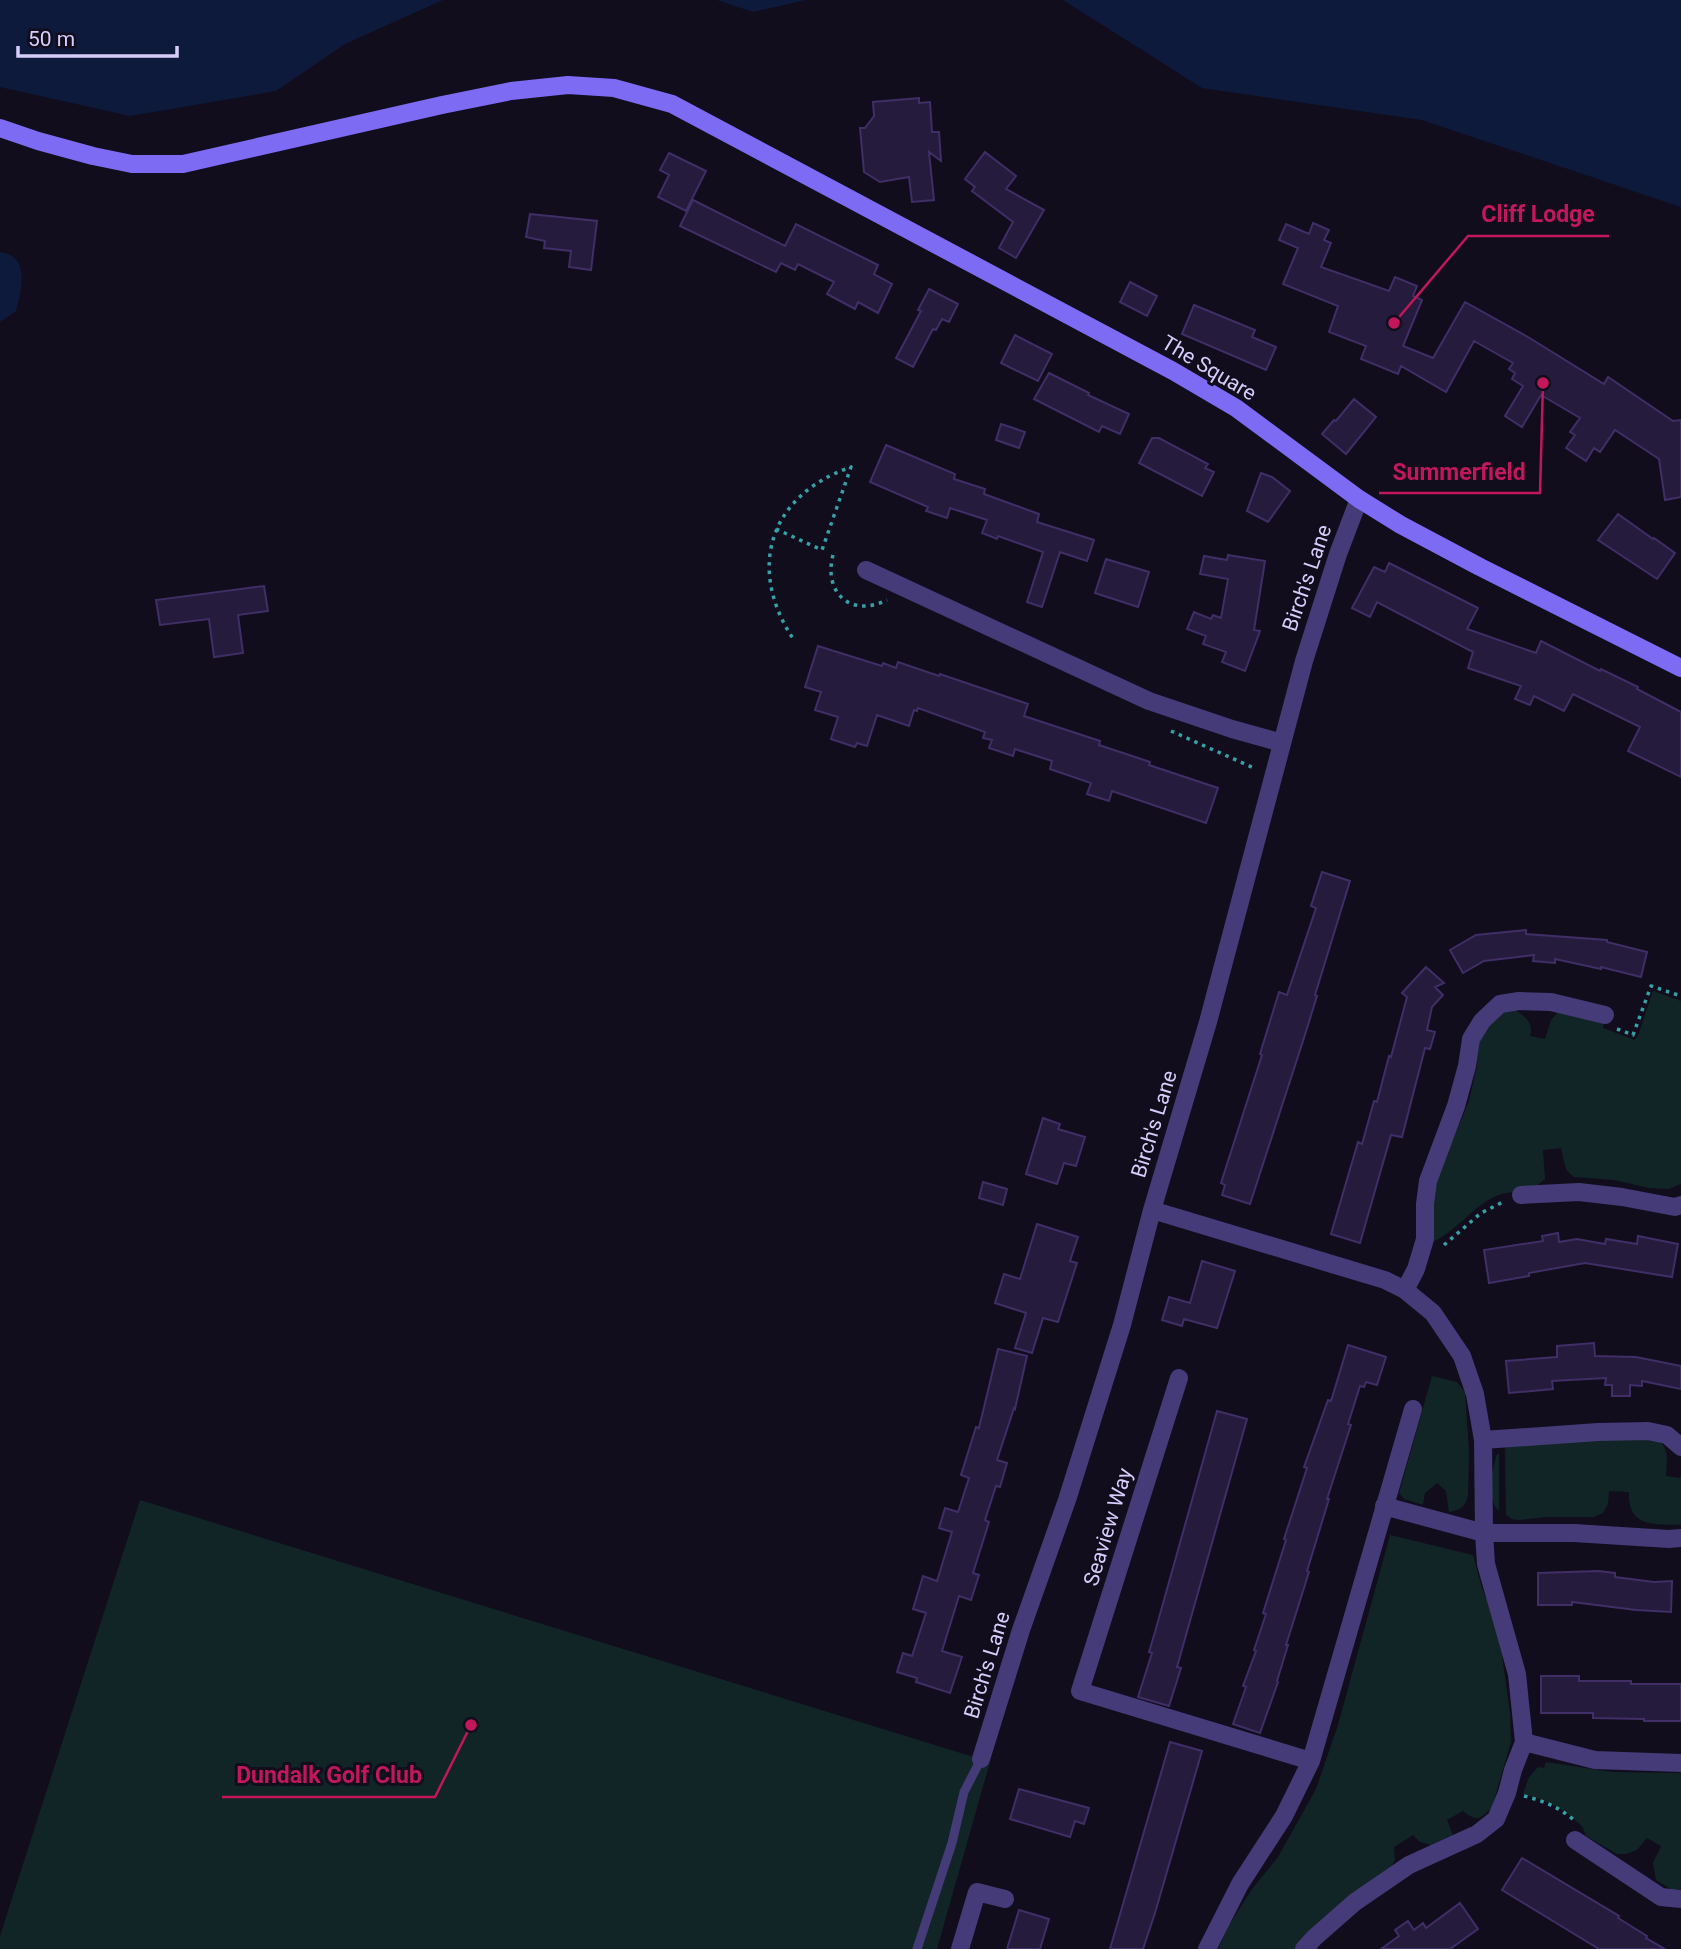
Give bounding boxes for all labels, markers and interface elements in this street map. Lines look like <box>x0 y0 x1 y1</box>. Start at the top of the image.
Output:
scale bar <box>18 14 177 58</box>
text: 50 m <box>28 27 75 51</box>
callout: Cliff Lodge <box>1468 192 1609 236</box>
text: Cliff Lodge <box>1481 201 1595 228</box>
street label: The Square <box>1157 330 1261 406</box>
callout: Summerfield <box>1379 449 1540 493</box>
text: Summerfield <box>1392 459 1526 486</box>
street label: Birch's Lane <box>1278 522 1336 634</box>
street label: Birch's Lane <box>1126 1067 1182 1181</box>
street label: Seaview Way <box>1079 1465 1137 1589</box>
street label: Birch's Lane <box>959 1608 1015 1722</box>
callout: Dundalk Golf Club <box>222 1753 435 1797</box>
text: Dundalk Golf Club <box>236 1762 422 1789</box>

